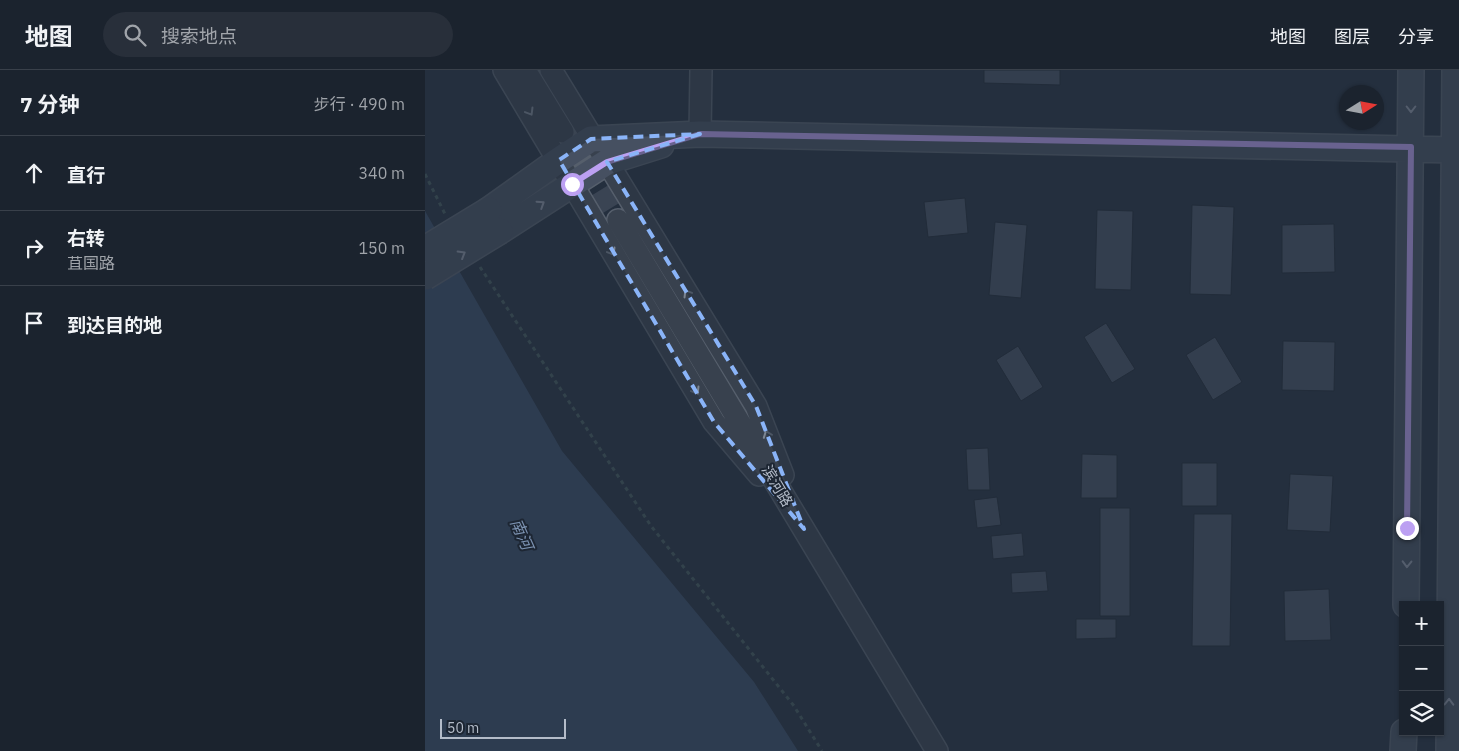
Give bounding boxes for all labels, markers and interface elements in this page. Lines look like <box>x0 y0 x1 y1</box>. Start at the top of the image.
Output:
search box <box>103 12 453 57</box>
text: 地图 <box>25 20 73 52</box>
icon: search <box>121 21 149 49</box>
text: 搜索地点 <box>161 24 237 48</box>
text: 地图 <box>1270 25 1306 48</box>
text: 图层 <box>1334 25 1370 48</box>
text: 分享 <box>1398 25 1434 48</box>
north arrow <box>1339 85 1384 130</box>
text: 7 分钟 <box>20 90 80 118</box>
text: 步行 · 490 m <box>314 94 405 114</box>
one-way arrow <box>1406 105 1416 113</box>
one-way arrow <box>523 106 533 115</box>
icon: ahead <box>20 159 48 187</box>
text: 直行 <box>67 163 105 187</box>
text: 340 m <box>358 163 405 183</box>
route start <box>561 173 584 196</box>
one-way arrow <box>535 201 544 211</box>
text: 右转 <box>67 226 105 250</box>
icon: right <box>20 234 48 262</box>
text: 150 m <box>358 238 405 258</box>
one-way arrow <box>606 246 616 255</box>
one-way arrow <box>457 250 466 260</box>
text: 苴国路 <box>67 253 115 273</box>
one-way arrow <box>684 290 694 299</box>
icon: arrive <box>20 309 48 337</box>
text: 到达目的地 <box>67 313 162 337</box>
one-way arrow <box>689 386 699 395</box>
one-way arrow <box>763 431 773 439</box>
street label: 滨河路 <box>758 462 797 510</box>
water label: 南河 <box>506 515 539 555</box>
route end <box>1396 517 1419 540</box>
one-way arrow <box>1402 560 1412 568</box>
map controls <box>1399 601 1444 736</box>
button: + <box>1399 601 1444 646</box>
button: − <box>1399 646 1444 691</box>
button: layers <box>1399 691 1444 736</box>
one-way arrow <box>1444 698 1454 706</box>
scale bar <box>440 716 566 739</box>
text: 50 m <box>447 719 479 737</box>

